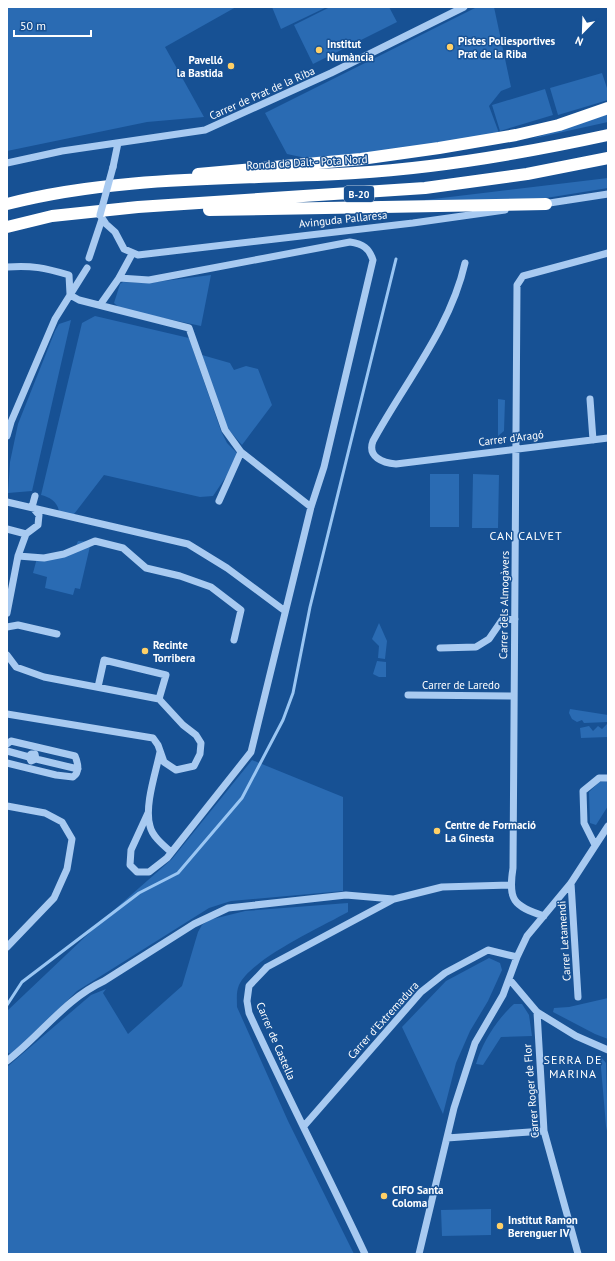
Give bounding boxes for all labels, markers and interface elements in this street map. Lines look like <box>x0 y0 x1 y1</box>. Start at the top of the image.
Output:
scale bar <box>14 12 91 38</box>
north arrow <box>563 12 603 52</box>
text: 50 m <box>20 18 46 33</box>
text: N <box>573 33 585 49</box>
place label: Pistes Poliesportives Prat de la Riba <box>458 34 556 61</box>
place label: Institut Numància <box>327 37 374 64</box>
marker: Pistes Poliesportives Prat de la Riba <box>445 42 455 52</box>
marker: Institut Numància <box>314 45 324 55</box>
place label: Pavelló la Bastida <box>177 53 223 80</box>
marker: Pavelló la Bastida <box>226 61 236 71</box>
street label: Carrer de Prat de la Riba <box>207 63 317 123</box>
street label: Ronda de Dalt - Pota Nord <box>246 152 368 172</box>
road number: B-20 <box>344 186 374 202</box>
street label: Avinguda Pallaresa <box>298 207 388 231</box>
street label: Carrer d'Aragó <box>478 427 545 449</box>
district label: CAN CALVET <box>489 528 563 543</box>
street label: Carrer dels Almogàvers <box>496 550 512 659</box>
place label: Recinte Torribera <box>153 638 195 665</box>
marker: Recinte Torribera <box>140 646 150 656</box>
street label: Carrer de Laredo <box>422 678 500 692</box>
place label: Centre de Formació La Ginesta <box>445 818 536 845</box>
marker: Centre de Formació La Ginesta <box>432 826 442 836</box>
street label: Carrer Letamendi <box>554 900 574 982</box>
street label: Carrer d'Extremadura <box>344 978 422 1062</box>
street label: Carrer de Castella <box>253 1000 299 1082</box>
street label: Carrer Roger de Flor <box>520 1043 542 1139</box>
district label: SERRA DE MARINA <box>544 1052 602 1081</box>
place label: CIFO Santa Coloma <box>392 1183 443 1210</box>
marker: CIFO Santa Coloma <box>379 1191 389 1201</box>
place label: Institut Ramon Berenguer IV <box>508 1213 578 1240</box>
marker: Institut Ramon Berenguer IV <box>495 1221 505 1231</box>

